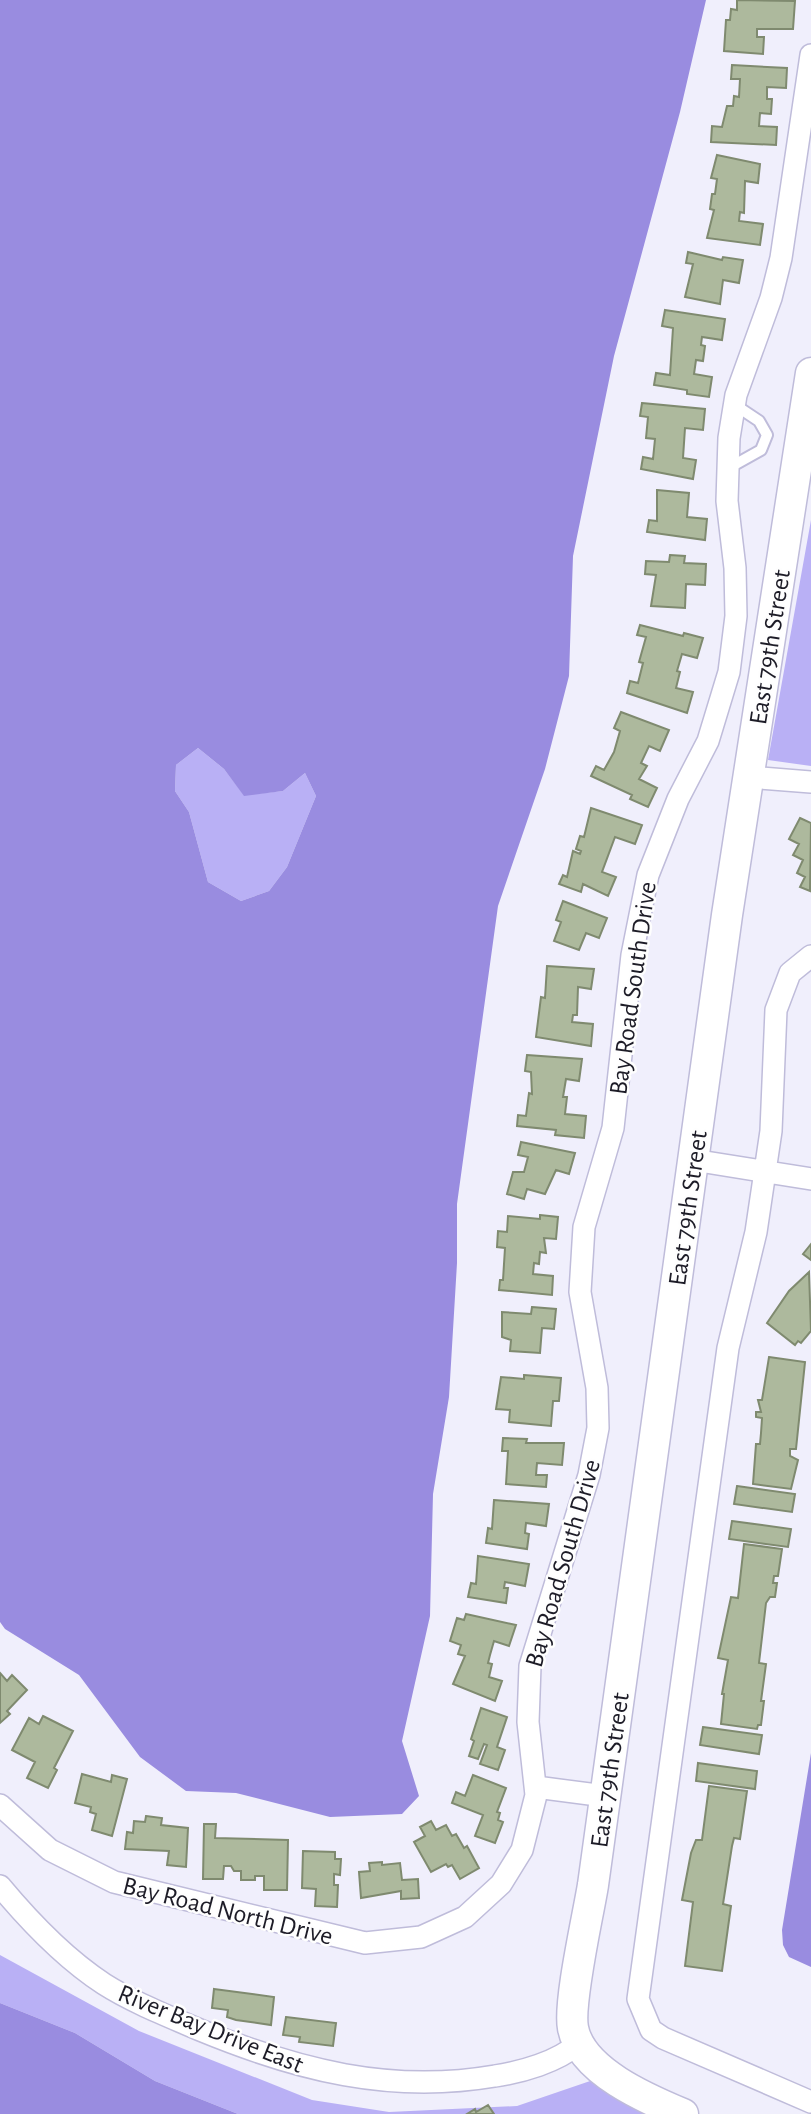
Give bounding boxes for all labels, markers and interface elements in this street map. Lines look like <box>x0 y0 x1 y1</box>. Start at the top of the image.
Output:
street label: East 79th Street <box>745 568 795 727</box>
street label: Bay Road South Drive <box>605 880 661 1096</box>
street label: East 79th Street <box>664 1129 712 1287</box>
street label: Bay Road South Drive <box>521 1456 605 1670</box>
street label: East 79th Street <box>586 1691 634 1849</box>
street label: Bay Road North Drive <box>120 1872 335 1950</box>
street label: River Bay Drive East <box>114 1980 307 2078</box>

